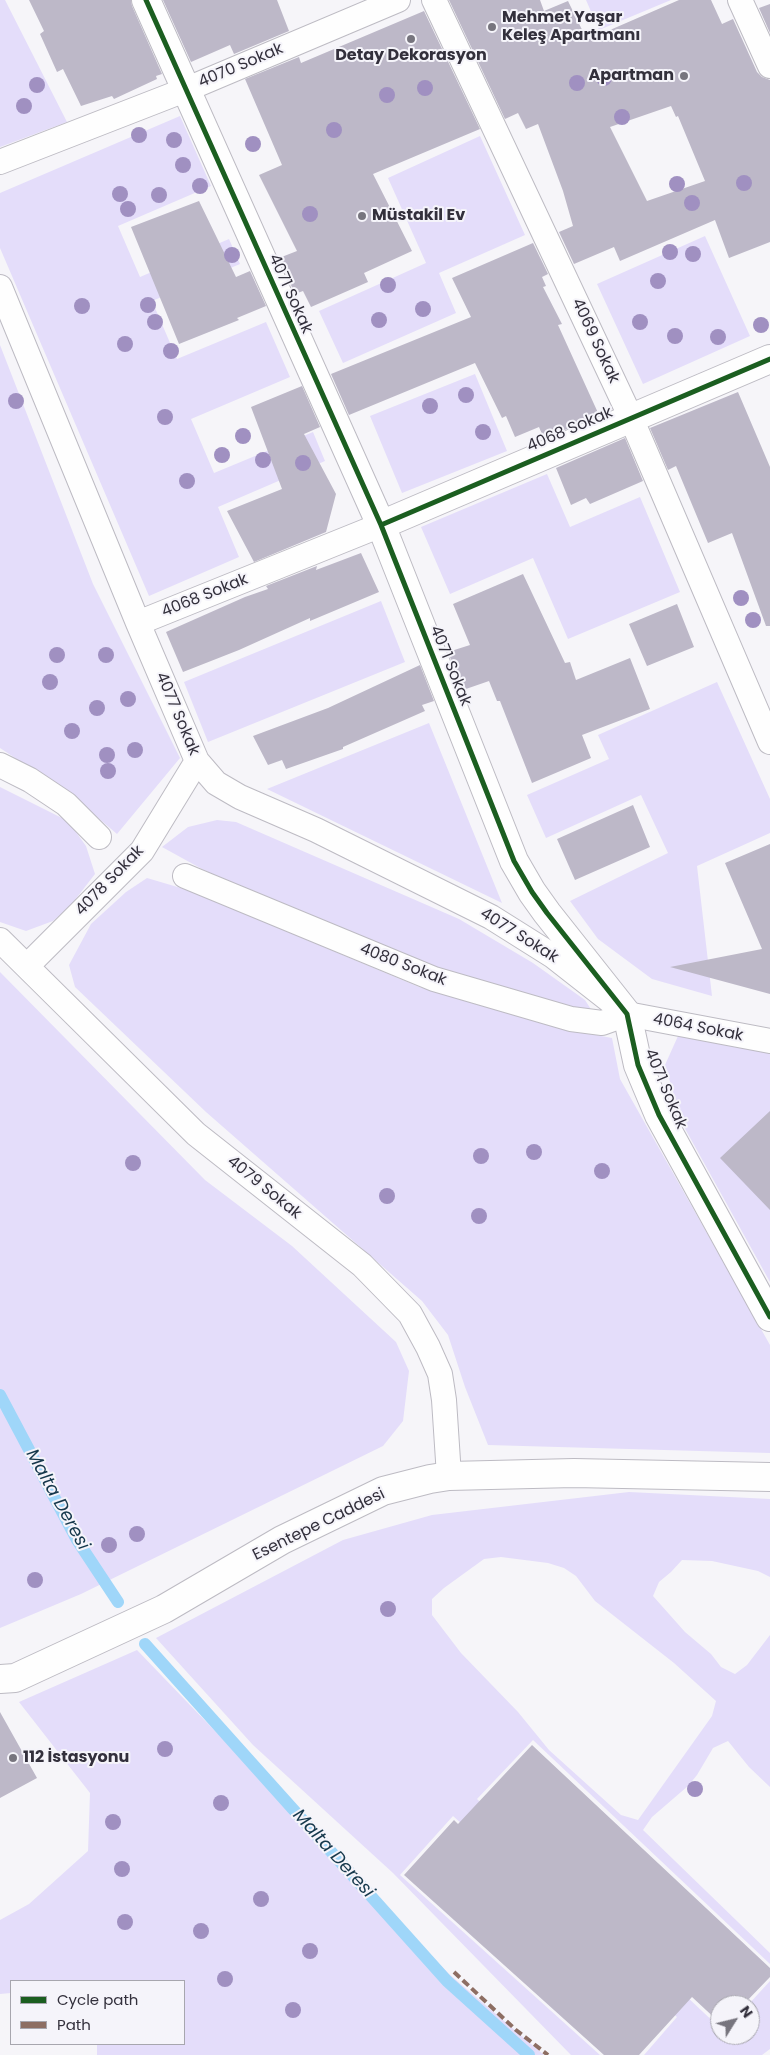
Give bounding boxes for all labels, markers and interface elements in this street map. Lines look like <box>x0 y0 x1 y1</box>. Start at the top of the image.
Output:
place label: Mehmet Yaşar Keleş Apartmanı <box>502 8 640 46</box>
marker: Mehmet Yaşar Keleş Apartmanı <box>486 21 498 33</box>
marker: Detay Dekorasyon <box>405 33 417 45</box>
street label: 4070 Sokak <box>196 40 286 92</box>
place label: Detay Dekorasyon <box>335 46 487 66</box>
place label: Apartman <box>589 66 674 86</box>
marker: Apartman <box>678 70 690 82</box>
place label: Müstakil Ev <box>372 206 465 226</box>
marker: Müstakil Ev <box>356 210 368 222</box>
street label: 4071 Sokak <box>264 251 316 337</box>
street label: 4069 Sokak <box>567 295 623 387</box>
street label: 4068 Sokak <box>524 403 616 457</box>
street label: 4068 Sokak <box>159 570 251 622</box>
street label: 4071 Sokak <box>425 623 475 709</box>
street label: 4077 Sokak <box>151 669 203 759</box>
street label: 4078 Sokak <box>72 842 148 920</box>
street label: 4077 Sokak <box>476 904 562 968</box>
street label: 4080 Sokak <box>357 940 449 990</box>
street label: 4064 Sokak <box>651 1010 745 1046</box>
street label: 4071 Sokak <box>640 1046 690 1132</box>
street label: 4079 Sokak <box>223 1152 305 1224</box>
water label: Malta Deresi <box>20 1446 94 1554</box>
street label: Esentepe Caddesi <box>250 1485 388 1565</box>
place label: 112 İstasyonu <box>23 1748 129 1768</box>
marker: 112 İstasyonu <box>7 1752 19 1764</box>
water label: Malta Deresi <box>288 1805 378 1903</box>
legend <box>10 1980 185 2045</box>
text: Cycle path <box>57 1989 138 2010</box>
north arrow <box>710 1995 760 2045</box>
text: N <box>735 2002 758 2022</box>
text: Path <box>57 2014 91 2035</box>

